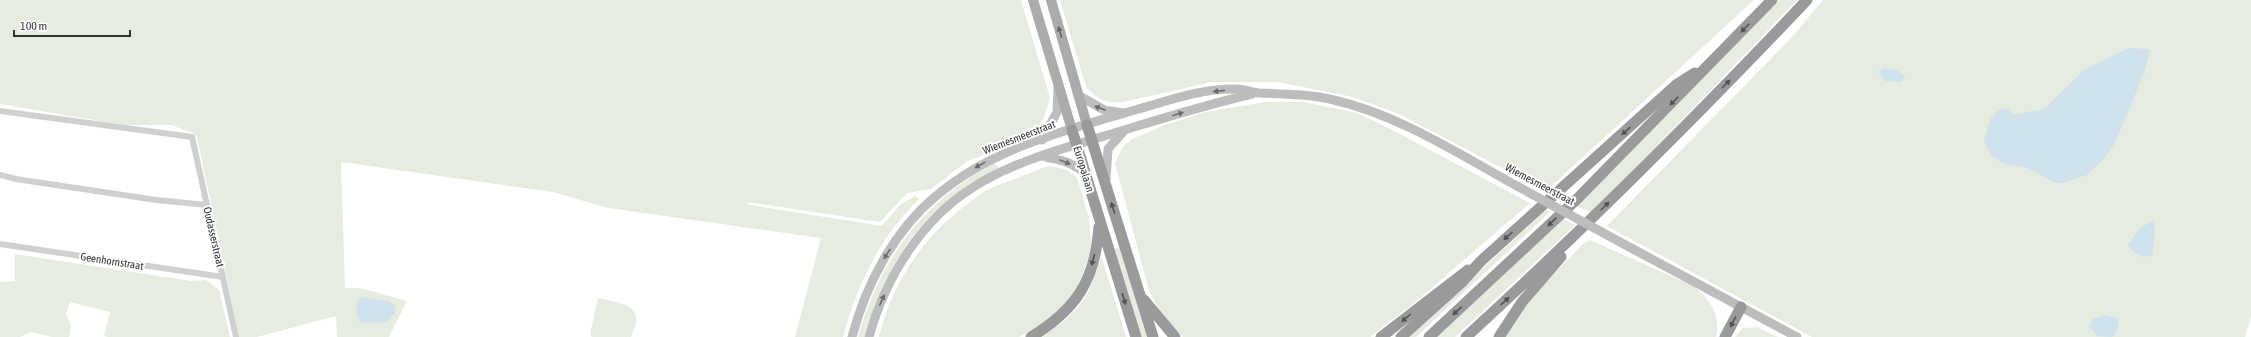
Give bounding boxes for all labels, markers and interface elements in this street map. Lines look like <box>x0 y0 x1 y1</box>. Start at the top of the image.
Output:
scale bar <box>14 12 130 38</box>
text: 100 m <box>20 19 47 33</box>
one-way arrow <box>1740 23 1750 33</box>
one-way arrow <box>1057 26 1063 38</box>
one-way arrow <box>1721 79 1731 89</box>
one-way arrow <box>1213 88 1225 94</box>
one-way arrow <box>1669 96 1679 106</box>
one-way arrow <box>1094 104 1106 110</box>
one-way arrow <box>1173 111 1185 117</box>
street label: Wiemesmeerstraat <box>981 118 1057 156</box>
one-way arrow <box>1621 126 1631 136</box>
street label: Europalaan <box>1071 145 1097 193</box>
one-way arrow <box>1059 159 1071 166</box>
street label: Wiemesmeerstraat <box>1503 161 1577 207</box>
one-way arrow <box>974 162 986 169</box>
one-way arrow <box>1600 201 1610 211</box>
one-way arrow <box>1110 202 1116 214</box>
street label: Oudasserstraat <box>201 206 227 268</box>
one-way arrow <box>1547 217 1557 227</box>
one-way arrow <box>1504 231 1513 240</box>
one-way arrow <box>884 248 891 260</box>
street label: Geenhornstraat <box>80 250 144 272</box>
one-way arrow <box>1090 255 1096 267</box>
one-way arrow <box>1121 294 1127 306</box>
one-way arrow <box>879 295 885 306</box>
one-way arrow <box>1500 297 1510 306</box>
one-way arrow <box>1452 306 1462 316</box>
one-way arrow <box>1400 313 1411 322</box>
one-way arrow <box>1730 316 1737 328</box>

